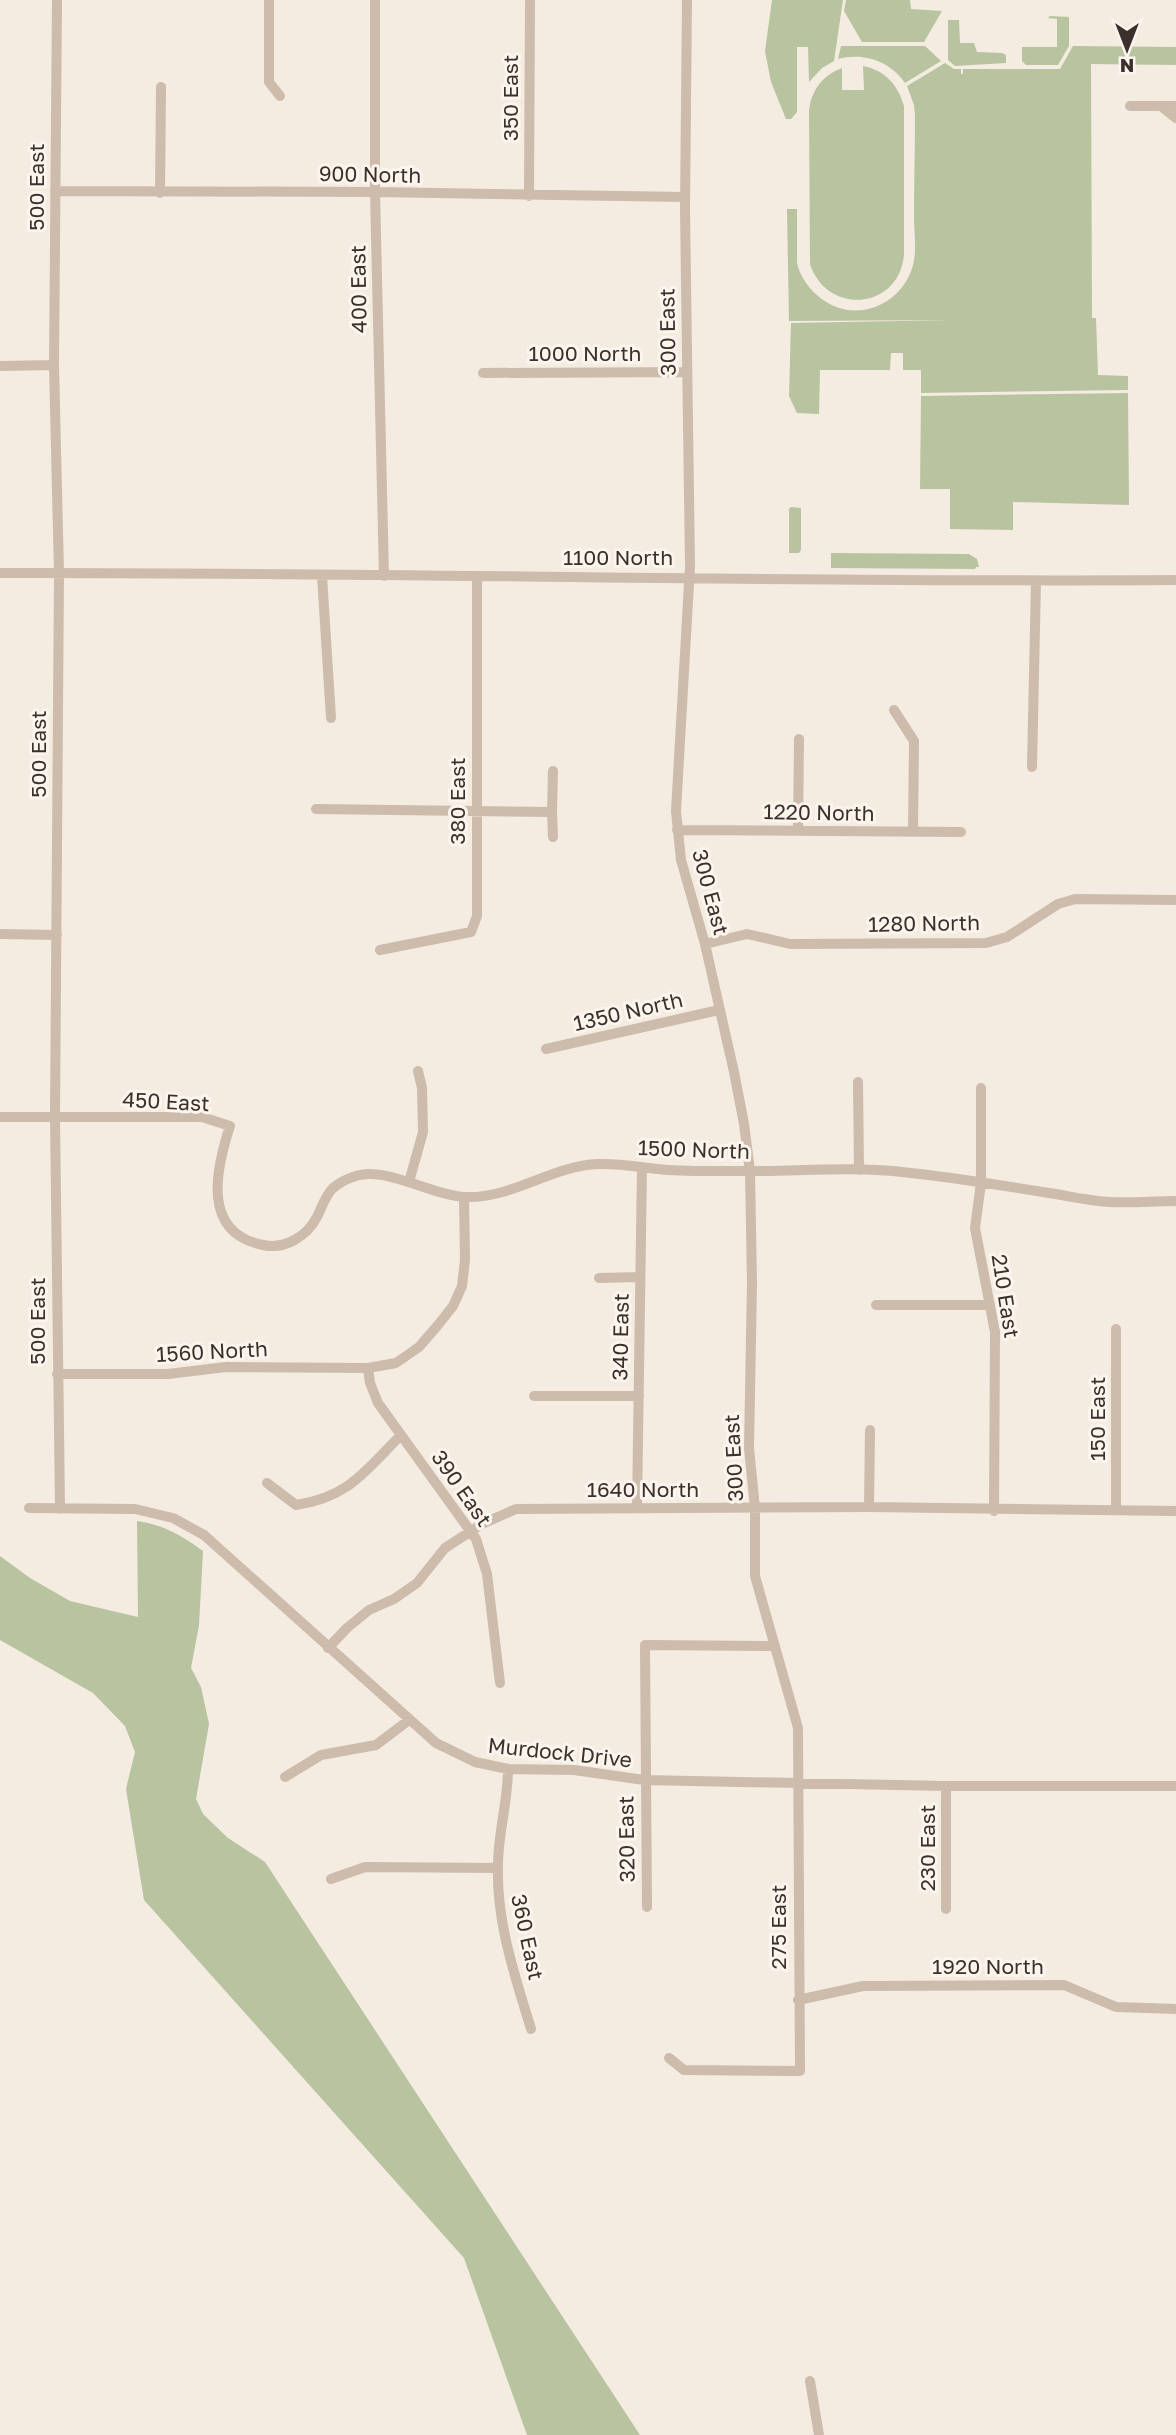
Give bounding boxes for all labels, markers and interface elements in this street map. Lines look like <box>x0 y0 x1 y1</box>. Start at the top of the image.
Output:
north arrow <box>1092 14 1162 84</box>
street label: 350 East <box>497 55 523 141</box>
text: N <box>1120 55 1134 78</box>
street label: 500 East <box>23 143 49 231</box>
street label: 900 North <box>319 160 421 188</box>
street label: 400 East <box>344 245 372 333</box>
street label: 300 East <box>653 288 681 376</box>
street label: 1000 North <box>529 340 641 366</box>
street label: 1100 North <box>563 544 673 570</box>
street label: 500 East <box>25 710 51 798</box>
street label: 380 East <box>444 757 470 845</box>
street label: 1220 North <box>763 798 875 826</box>
street label: 300 East <box>687 846 735 938</box>
street label: 1280 North <box>868 909 980 937</box>
street label: 1350 North <box>571 986 685 1036</box>
street label: 450 East <box>122 1086 210 1116</box>
street label: 1500 North <box>638 1134 750 1164</box>
street label: 210 East <box>987 1252 1025 1340</box>
street label: 500 East <box>24 1277 50 1365</box>
street label: 340 East <box>606 1293 634 1381</box>
street label: 1560 North <box>155 1335 269 1367</box>
street label: 150 East <box>1084 1377 1110 1461</box>
street label: 300 East <box>718 1414 748 1502</box>
street label: 390 East <box>426 1445 498 1531</box>
street label: 1640 North <box>587 1476 699 1502</box>
street label: Murdock Drive <box>487 1732 633 1772</box>
street label: 320 East <box>612 1795 640 1883</box>
street label: 230 East <box>914 1805 940 1891</box>
street label: 275 East <box>765 1885 791 1969</box>
street label: 360 East <box>506 1892 550 1982</box>
street label: 1920 North <box>932 1953 1044 1979</box>

